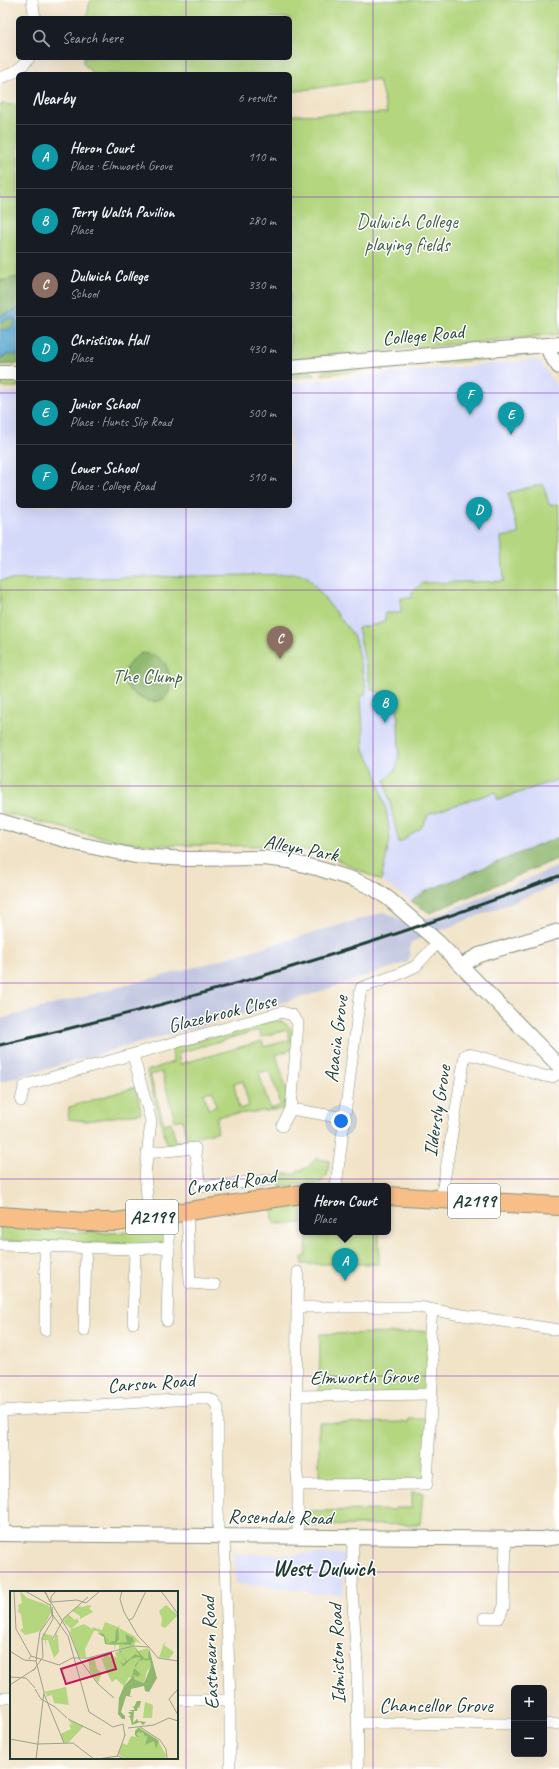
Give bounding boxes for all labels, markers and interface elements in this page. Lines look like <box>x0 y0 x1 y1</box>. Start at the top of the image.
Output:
search box <box>16 16 292 60</box>
icon: search <box>30 27 52 49</box>
text: Search here <box>62 29 123 48</box>
text: Nearby <box>32 88 75 109</box>
text: 6 results <box>238 90 276 106</box>
text: Heron Court <box>70 139 134 158</box>
text: A <box>42 149 48 165</box>
text: 110 m <box>248 149 276 165</box>
text: Place · Elmworth Grove <box>70 158 172 174</box>
text: Terry Walsh Pavilion <box>70 203 174 222</box>
park label: Dulwich College playing fields <box>356 209 459 257</box>
text: B <box>42 213 48 229</box>
text: 280 m <box>248 213 276 229</box>
text: Place <box>70 222 93 238</box>
text: Dulwich College <box>70 267 148 286</box>
text: C <box>42 277 48 293</box>
text: 330 m <box>248 277 276 293</box>
text: School <box>70 286 98 302</box>
street label: College Road <box>381 319 468 351</box>
text: Christison Hall <box>70 331 148 350</box>
text: D <box>41 341 49 357</box>
text: 430 m <box>248 341 276 357</box>
text: Place <box>70 350 93 366</box>
pin: F <box>457 382 483 415</box>
text: Junior School <box>70 395 138 414</box>
pin: E <box>498 402 524 435</box>
text: E <box>42 405 48 421</box>
text: 500 m <box>248 405 276 421</box>
text: Place · Hunts Slip Road <box>70 414 172 430</box>
text: Lower School <box>70 459 137 478</box>
text: F <box>42 469 48 485</box>
text: 510 m <box>248 469 276 485</box>
text: Place · College Road <box>70 478 155 494</box>
pin: D <box>466 497 492 530</box>
pin: C <box>267 626 293 659</box>
park label: The Clump <box>112 664 183 689</box>
pin: B <box>372 690 398 723</box>
street label: Alleyn Park <box>262 829 342 868</box>
street label: Glazebrook Close <box>165 987 280 1038</box>
street label: Acacia Grove <box>318 993 354 1084</box>
street label: Ildersly Grove <box>417 1062 457 1159</box>
your location <box>331 1111 351 1131</box>
street label: Croxted Road <box>184 1163 281 1201</box>
popup <box>299 1183 391 1235</box>
road number: A2199 <box>448 1184 500 1218</box>
text: Heron Court <box>313 1192 377 1211</box>
road number: A2199 <box>126 1200 178 1234</box>
text: Place <box>313 1211 336 1227</box>
pin: A <box>332 1248 358 1281</box>
street label: Elmworth Grove <box>310 1364 420 1390</box>
street label: Carson Road <box>107 1367 199 1399</box>
street label: Rosendale Road <box>228 1504 336 1530</box>
district label: West Dulwich <box>273 1555 376 1583</box>
inset map <box>10 1591 178 1759</box>
street label: Eastmearn Road <box>195 1593 224 1710</box>
street label: Idmiston Road <box>323 1600 351 1704</box>
map controls <box>511 1685 547 1757</box>
button: + <box>511 1685 547 1721</box>
street label: Chancellor Grove <box>379 1693 494 1718</box>
button: − <box>511 1721 547 1757</box>

